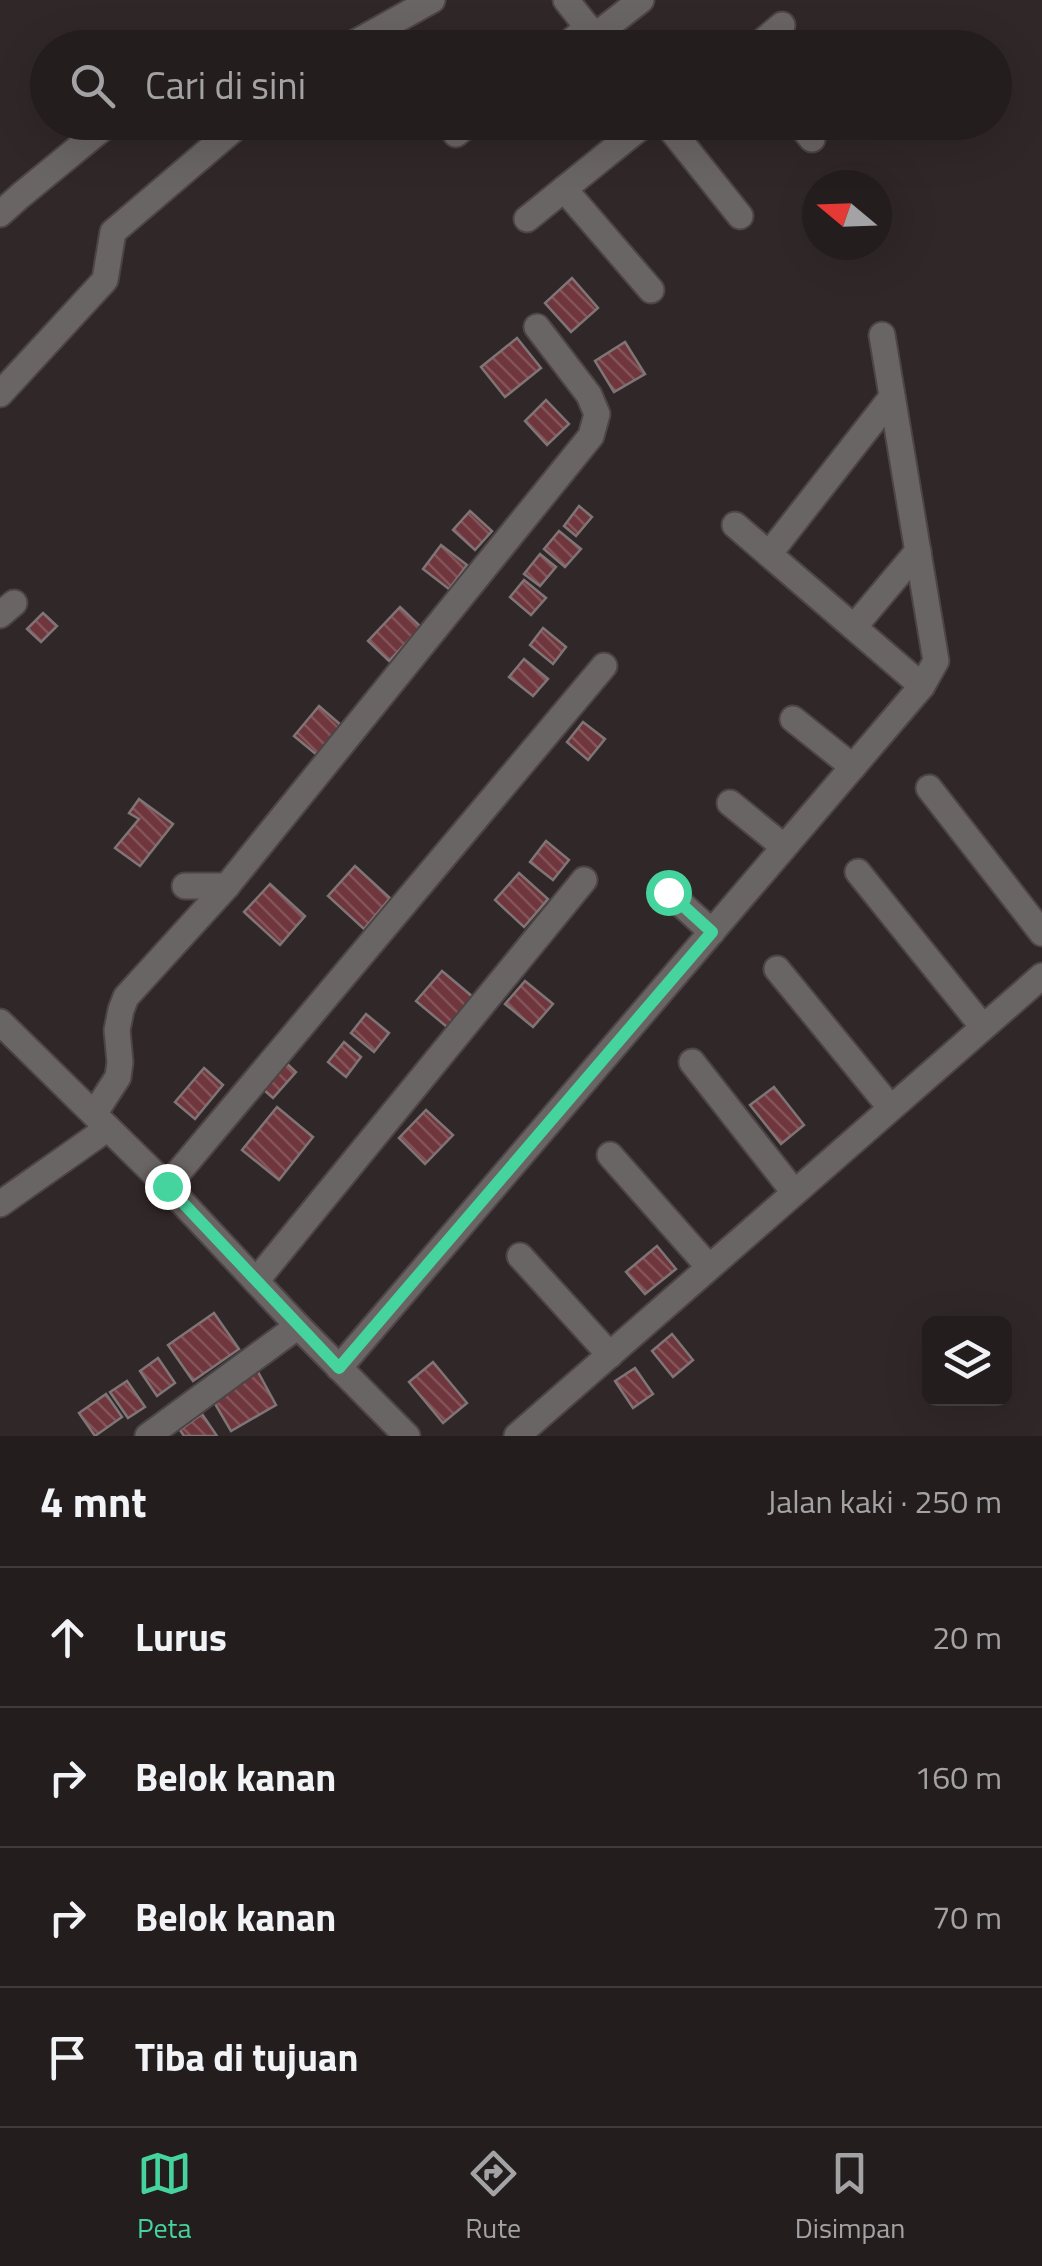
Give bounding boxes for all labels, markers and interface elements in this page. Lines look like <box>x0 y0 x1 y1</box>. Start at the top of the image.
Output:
search box <box>30 30 1012 140</box>
text: Cari di sini <box>145 56 306 114</box>
icon: search <box>65 58 120 113</box>
north arrow <box>802 170 892 260</box>
route start <box>646 870 692 916</box>
route end <box>145 1164 191 1210</box>
map controls <box>922 1316 1012 1406</box>
button: layers <box>922 1316 1012 1406</box>
text: 4 mnt <box>40 1469 147 1533</box>
text: Jalan kaki · 250 m <box>767 1477 1002 1525</box>
text: Lurus <box>135 1608 227 1666</box>
icon: ahead <box>40 1610 95 1665</box>
text: 20 m <box>932 1613 1002 1661</box>
text: Belok kanan <box>135 1748 336 1806</box>
icon: right <box>40 1750 95 1805</box>
text: 160 m <box>914 1753 1002 1801</box>
text: Belok kanan <box>135 1888 336 1946</box>
icon: right <box>40 1890 95 1945</box>
text: 70 m <box>932 1893 1002 1941</box>
text: Tiba di tujuan <box>135 2028 358 2086</box>
icon: arrive <box>40 2030 95 2085</box>
tab: Peta <box>137 2146 192 2249</box>
tab: Rute <box>465 2146 521 2249</box>
tab: Disimpan <box>795 2146 905 2249</box>

